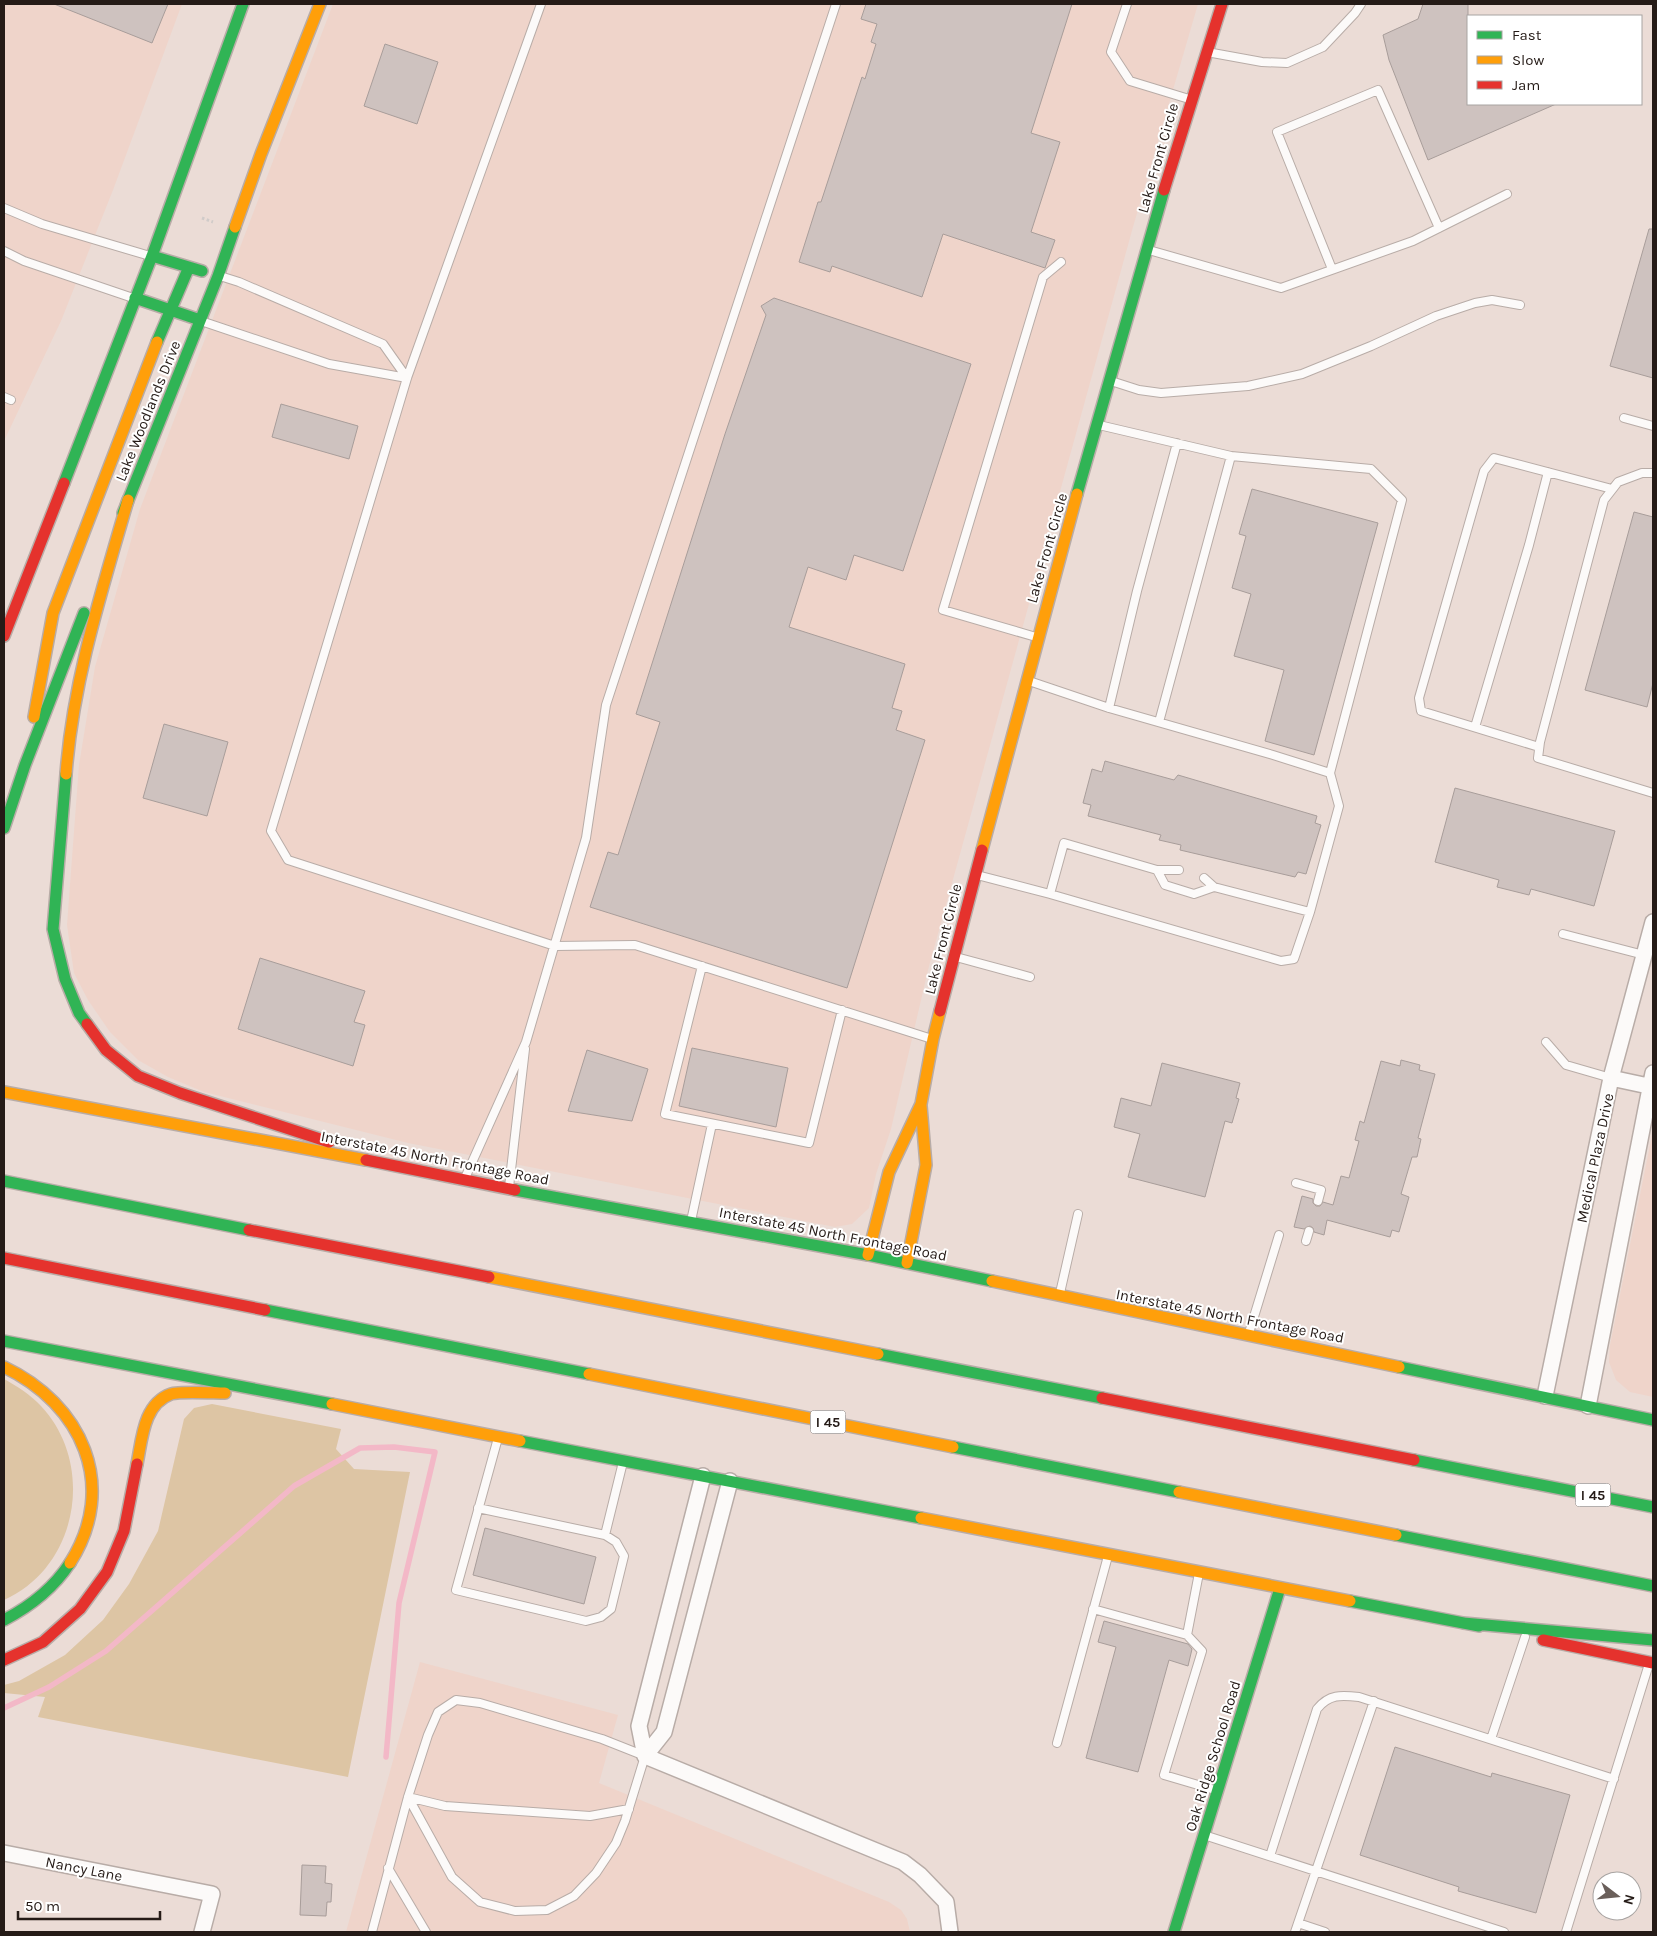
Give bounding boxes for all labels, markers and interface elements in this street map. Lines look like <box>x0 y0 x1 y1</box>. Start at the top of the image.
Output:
legend <box>1467 15 1642 105</box>
text: Fast <box>1512 26 1542 44</box>
text: Slow <box>1512 51 1544 69</box>
text: Jam <box>1512 76 1540 94</box>
street label: Lake Front Circle <box>1134 101 1182 215</box>
street label: Lake Woodlands Drive <box>112 338 184 484</box>
street label: Lake Front Circle <box>1023 491 1071 605</box>
street label: Lake Front Circle <box>921 882 965 996</box>
street label: Medical Plaza Drive <box>1572 1091 1618 1225</box>
street label: Interstate 45 North Frontage Road <box>319 1127 551 1189</box>
street label: Interstate 45 North Frontage Road <box>717 1203 949 1265</box>
street label: Interstate 45 North Frontage Road <box>1114 1285 1346 1347</box>
road number: I 45 <box>810 1410 846 1434</box>
road number: I 45 <box>1576 1484 1610 1506</box>
street label: Oak Ridge School Road <box>1181 1678 1245 1834</box>
street label: Nancy Lane <box>44 1853 124 1885</box>
north arrow <box>1592 1871 1642 1921</box>
scale bar <box>18 1888 160 1920</box>
text: N <box>1619 1892 1639 1907</box>
text: 50 m <box>25 1897 60 1915</box>

